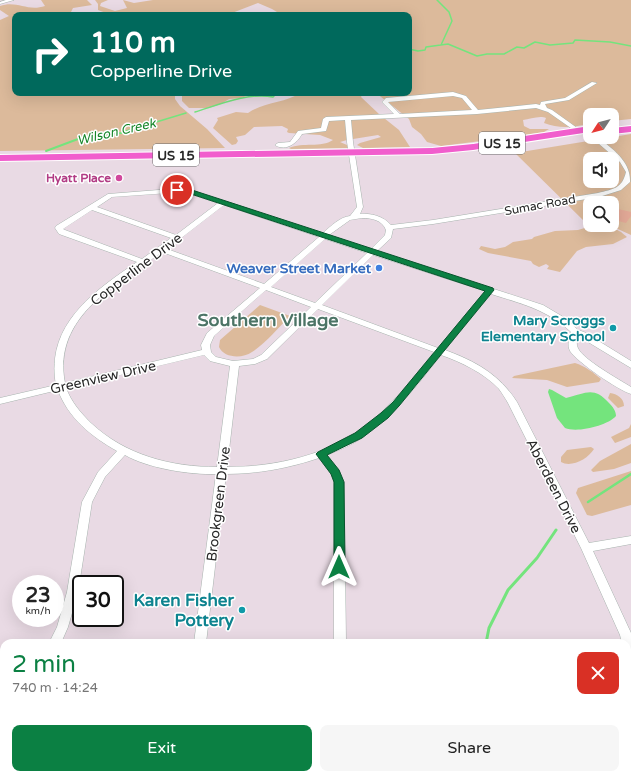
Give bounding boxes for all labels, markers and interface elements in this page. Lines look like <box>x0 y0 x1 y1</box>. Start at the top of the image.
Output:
text: 110 m <box>90 26 176 60</box>
icon: right <box>24 28 76 80</box>
text: Copperline Drive <box>90 60 232 82</box>
north arrow <box>583 108 619 144</box>
map controls <box>583 108 619 232</box>
water label: Wilson Creek <box>75 115 158 149</box>
road number: US 15 <box>479 132 525 154</box>
road number: US 15 <box>153 144 199 166</box>
button: sound <box>583 152 619 188</box>
place label: Hyatt Place <box>46 171 111 186</box>
marker: Hyatt Place <box>114 173 124 183</box>
pin <box>160 173 194 207</box>
icon: arrive <box>166 179 188 201</box>
street label: Sumac Road <box>503 192 577 218</box>
button: search <box>583 196 619 232</box>
street label: Copperline Drive <box>87 229 186 309</box>
place label: Weaver Street Market <box>226 260 372 277</box>
marker: Weaver Street Market <box>374 263 384 273</box>
district label: Southern Village <box>198 309 338 331</box>
place label: Mary Scroggs Elementary School <box>481 312 605 345</box>
marker: Mary Scroggs Elementary School <box>608 323 618 333</box>
street label: Greenview Drive <box>49 357 158 398</box>
street label: Aberdeen Drive <box>522 436 585 536</box>
street label: Brookgreen Drive <box>203 445 234 563</box>
position arrow <box>318 546 360 588</box>
speed limit sign: 30 <box>72 575 124 627</box>
text: 23 <box>25 584 51 608</box>
place label: Karen Fisher Pottery <box>133 590 235 631</box>
text: km/h <box>25 605 51 617</box>
marker: Karen Fisher Pottery <box>237 605 247 615</box>
text: 2 min <box>12 650 76 679</box>
button: close <box>577 652 619 694</box>
text: 740 m · 14:24 <box>12 680 98 696</box>
button: Exit <box>12 725 312 771</box>
button: Share <box>320 725 619 771</box>

